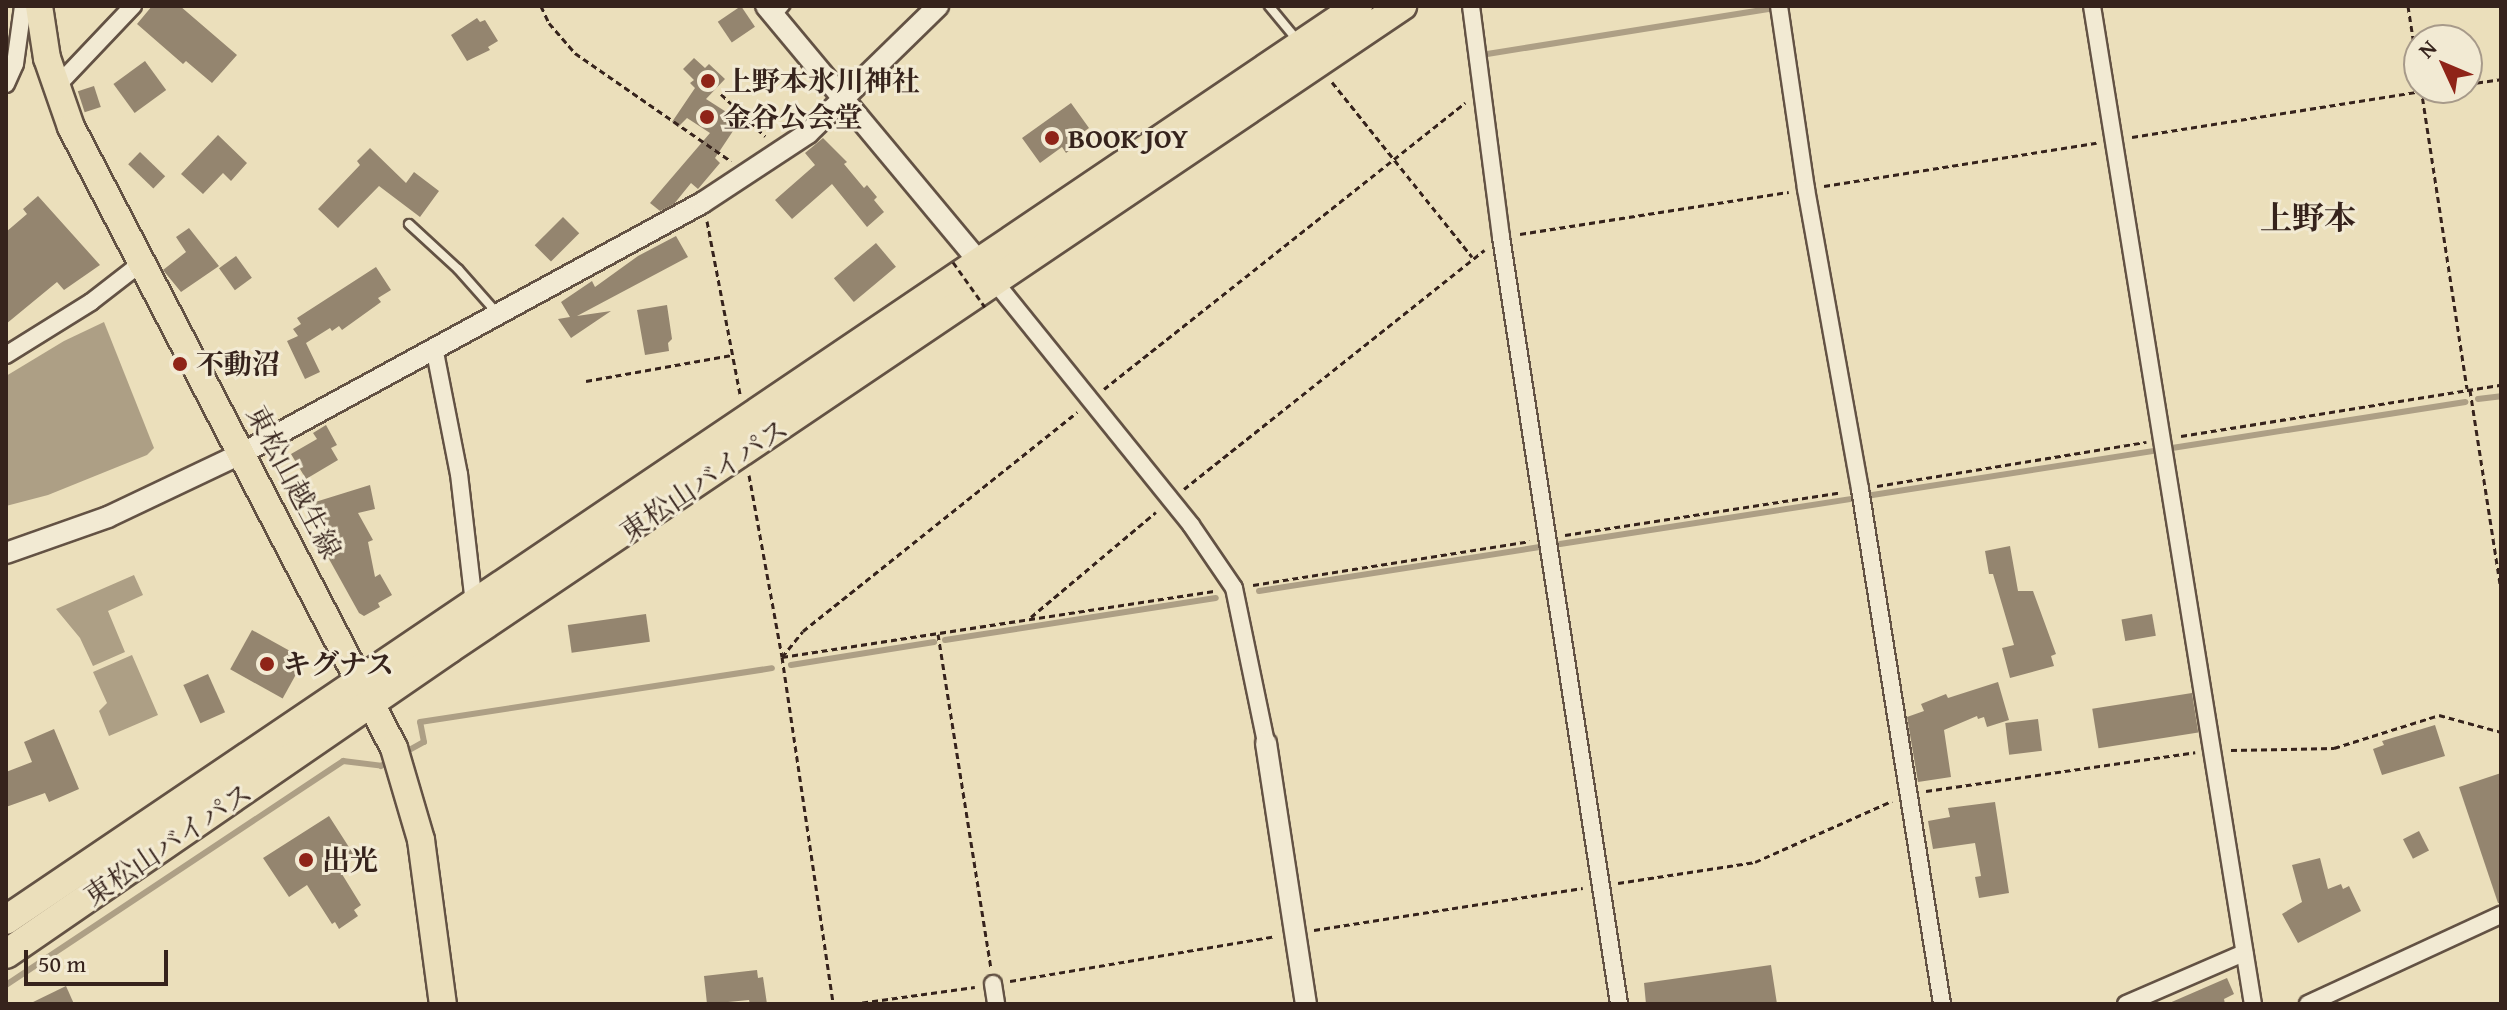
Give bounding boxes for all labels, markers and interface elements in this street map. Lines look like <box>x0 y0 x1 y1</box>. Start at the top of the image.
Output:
north arrow <box>2403 24 2483 104</box>
text: N <box>2411 32 2444 65</box>
place label: 上野本氷川神社 <box>724 64 920 98</box>
marker: 上野本氷川神社 <box>699 72 717 90</box>
place label: 金谷公会堂 <box>723 100 863 134</box>
marker: 金谷公会堂 <box>698 108 716 126</box>
place label: BOOK JOY <box>1068 121 1188 155</box>
marker: BOOK JOY <box>1043 129 1061 147</box>
district label: 上野本 <box>2260 199 2356 237</box>
place label: 不動沼 <box>196 347 280 381</box>
marker: 不動沼 <box>171 355 189 373</box>
street label: 東松山越生線 <box>240 400 348 564</box>
street label: 東松山バイパス <box>613 411 795 549</box>
place label: キグナス <box>283 647 395 681</box>
marker: キグナス <box>258 655 276 673</box>
street label: 東松山バイパス <box>77 775 259 913</box>
place label: 出光 <box>322 843 378 877</box>
marker: 出光 <box>297 851 315 869</box>
scale bar <box>28 934 172 984</box>
text: 50 m <box>38 946 86 981</box>

